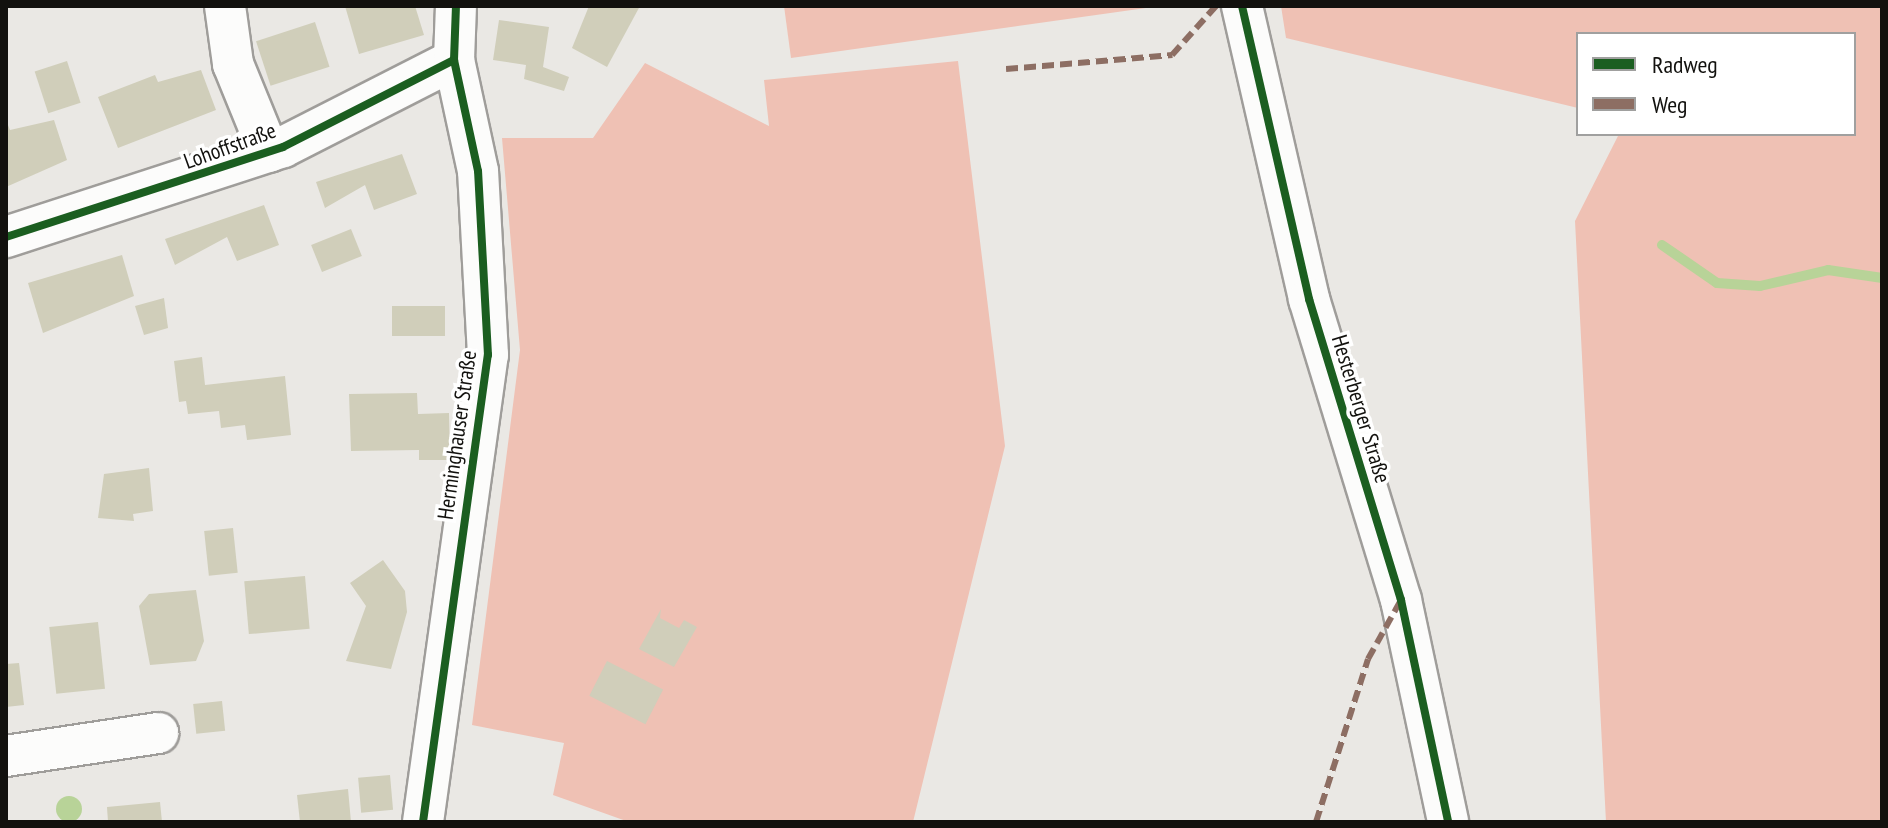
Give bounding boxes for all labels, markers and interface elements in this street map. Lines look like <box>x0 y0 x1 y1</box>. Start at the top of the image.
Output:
legend <box>1576 32 1856 136</box>
text: Radweg <box>1652 49 1718 80</box>
text: Weg <box>1652 89 1687 120</box>
street label: Lohoffstraße <box>180 117 280 175</box>
street label: Hesterberger Straße <box>1326 332 1396 486</box>
street label: Herminghauser Straße <box>432 349 482 521</box>

